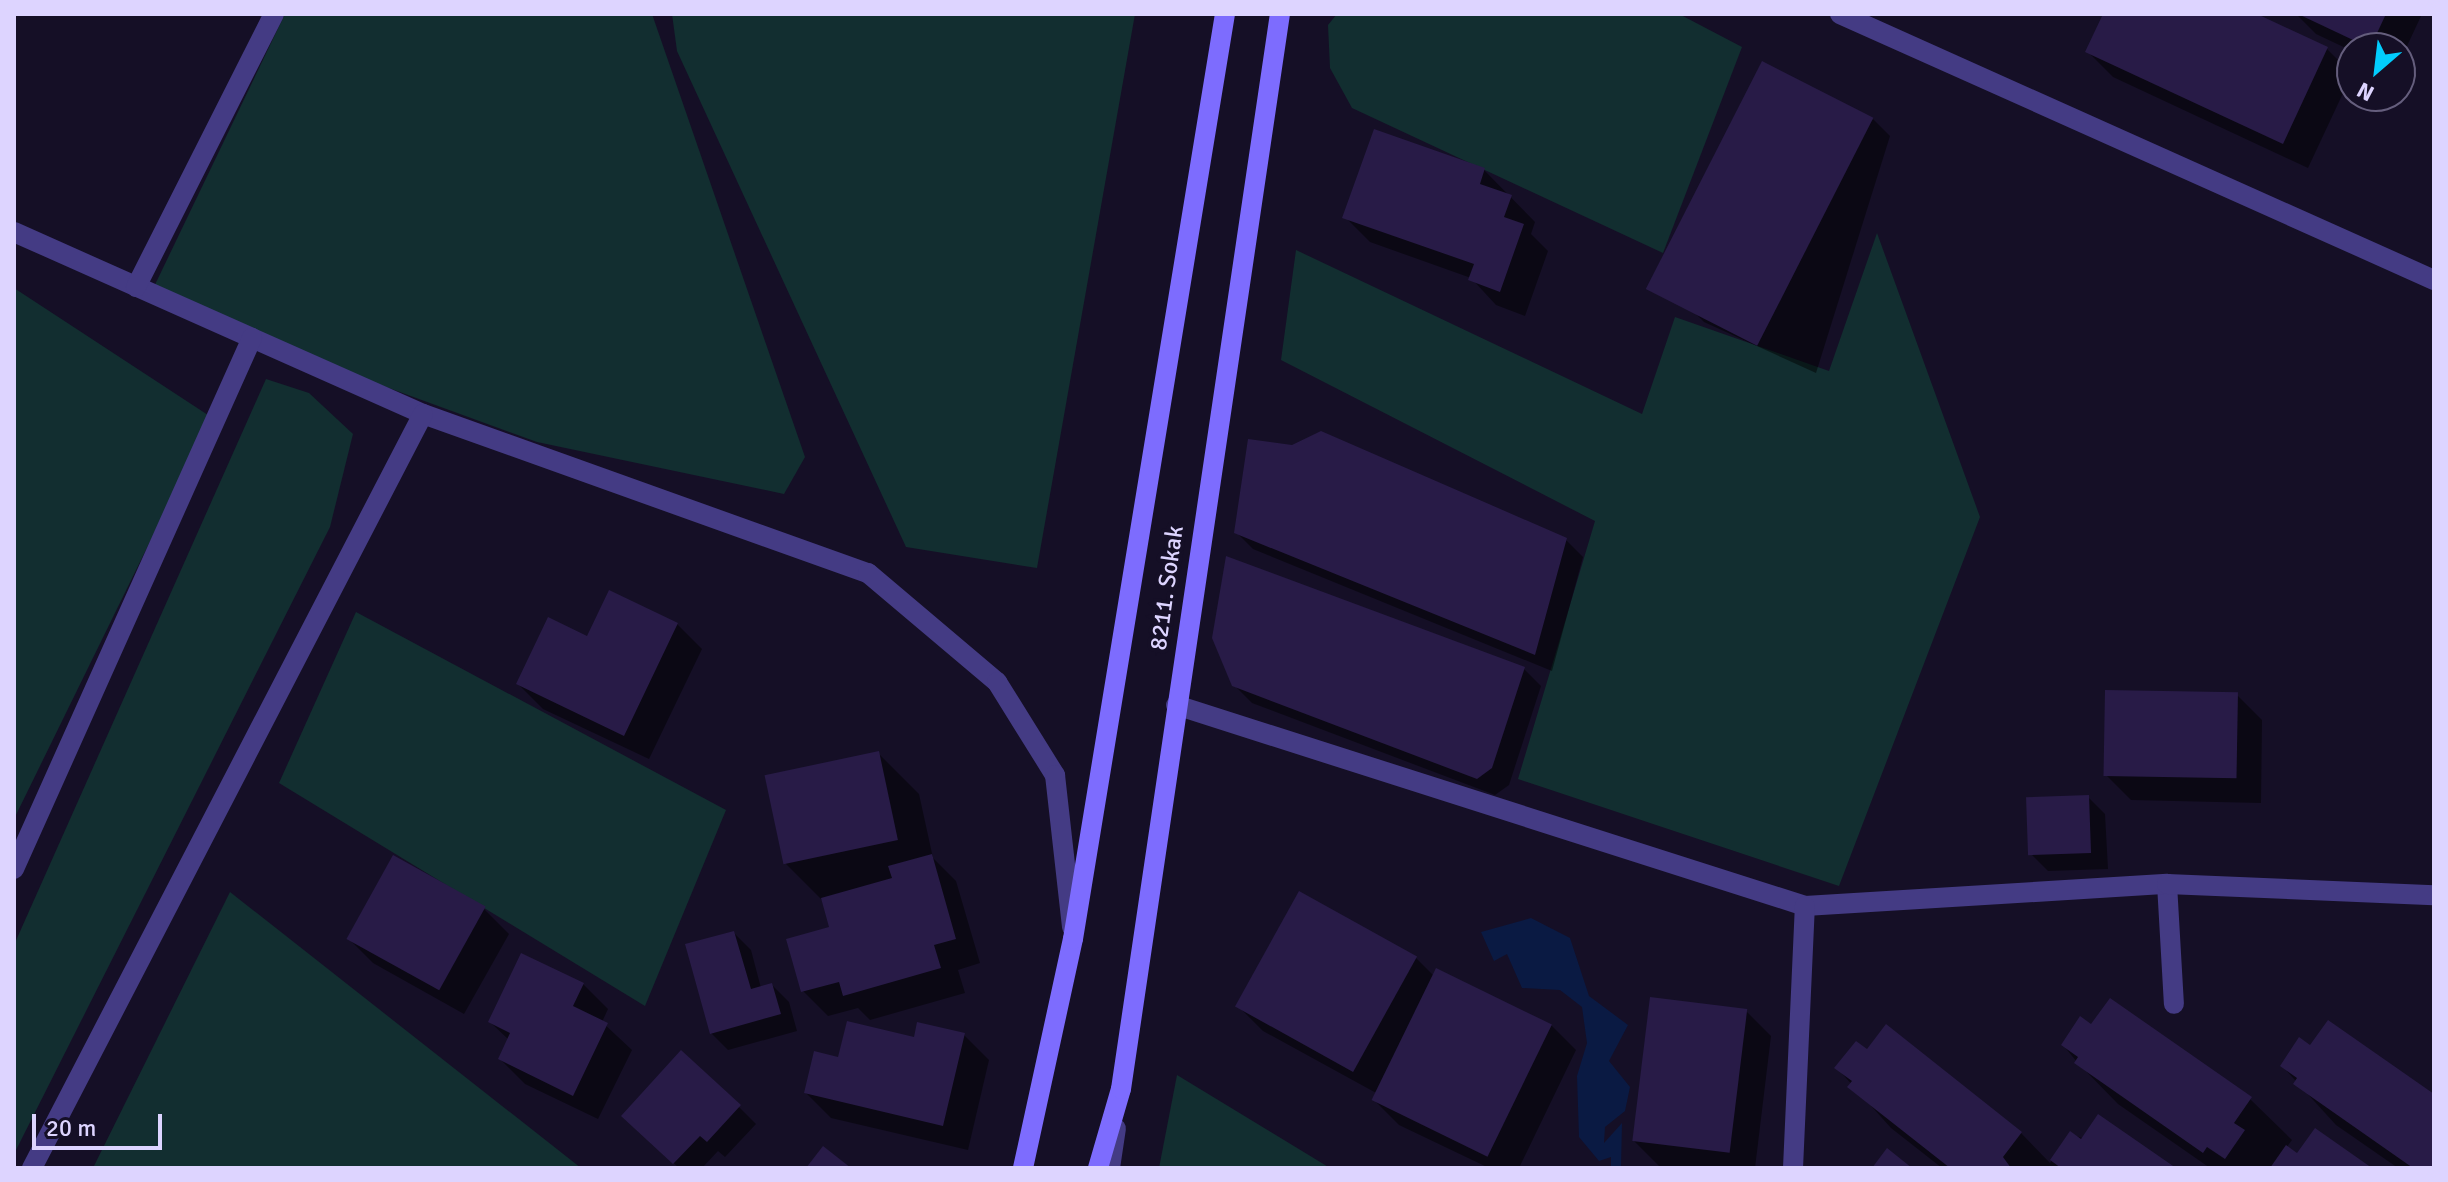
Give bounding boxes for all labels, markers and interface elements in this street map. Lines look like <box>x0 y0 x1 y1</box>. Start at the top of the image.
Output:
north arrow <box>2336 32 2416 112</box>
text: N <box>2352 76 2379 107</box>
street label: 8211. Sokak <box>1144 524 1190 652</box>
scale bar <box>36 1098 166 1148</box>
text: 20 m <box>46 1113 96 1143</box>

